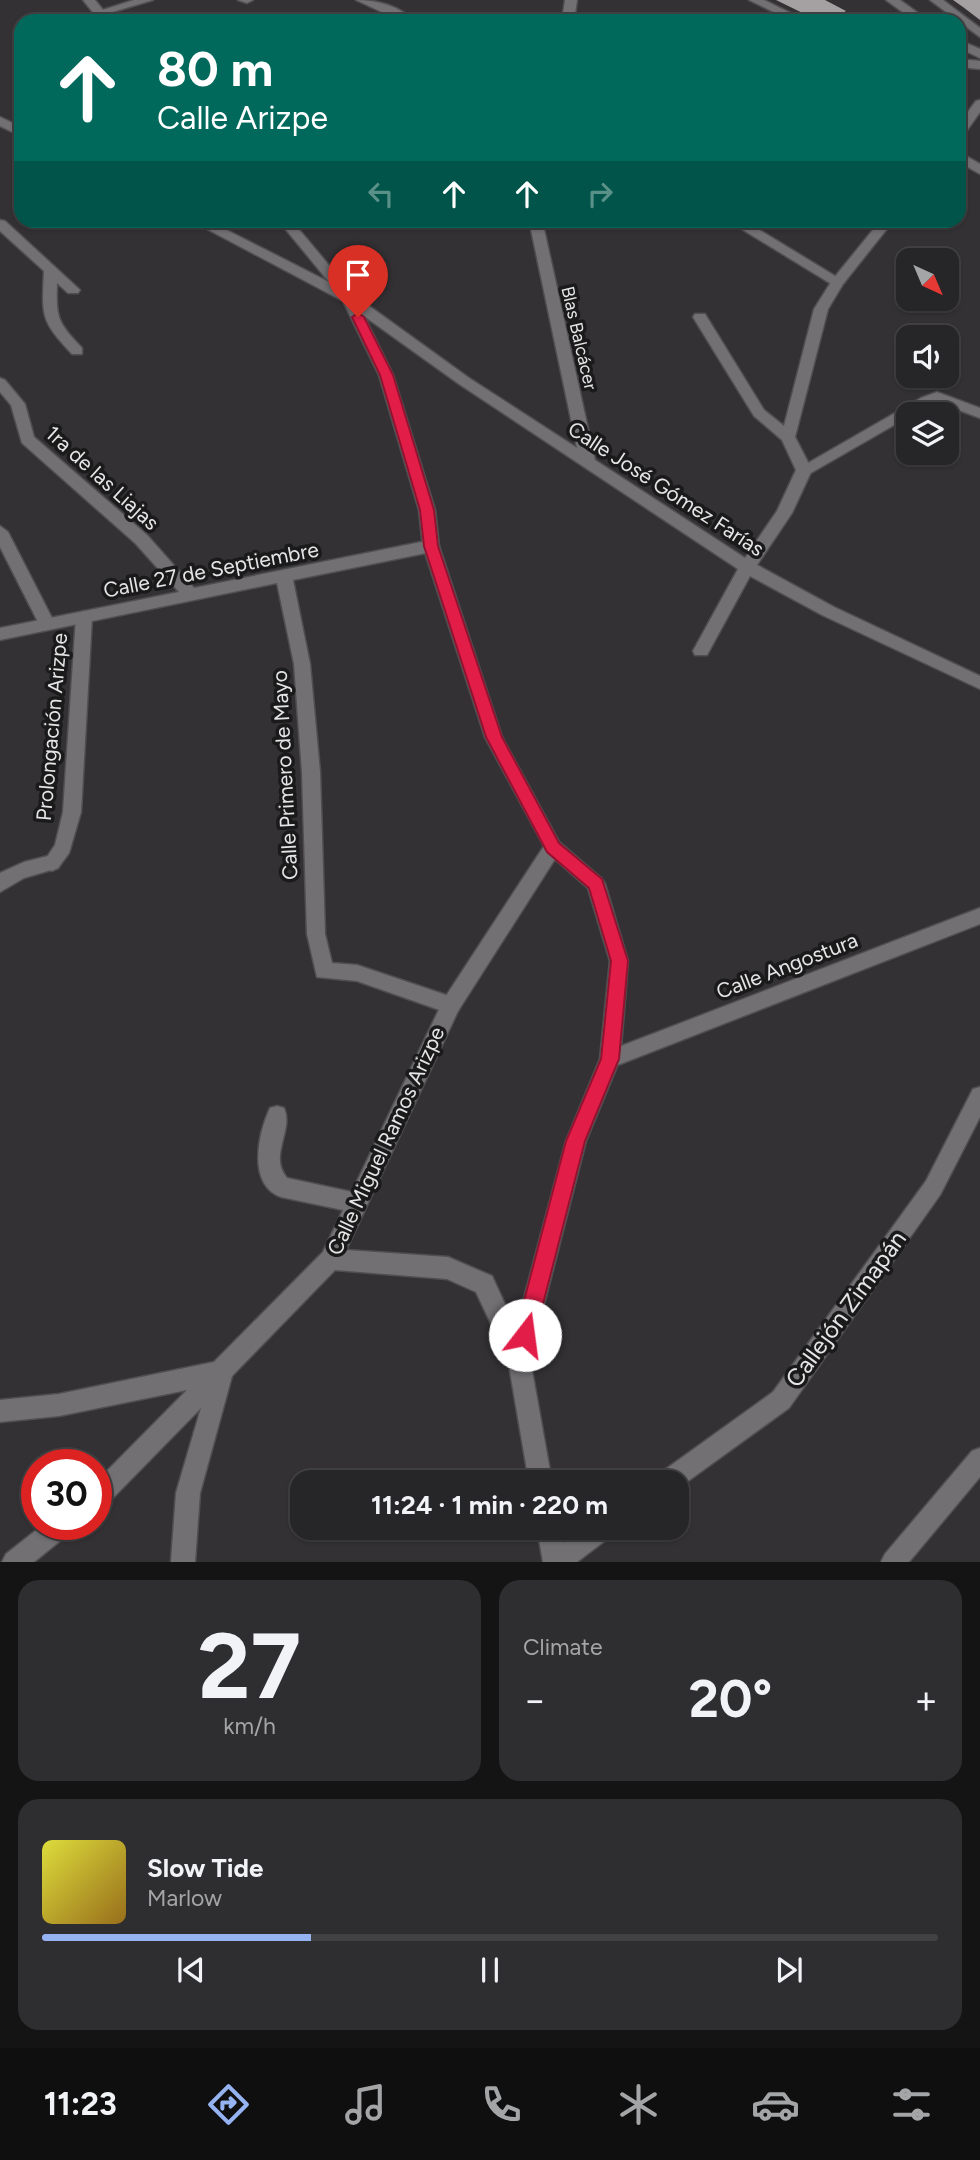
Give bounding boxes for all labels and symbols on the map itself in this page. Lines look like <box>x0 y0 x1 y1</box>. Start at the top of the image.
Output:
pin <box>328 245 388 317</box>
north arrow <box>896 248 959 312</box>
street label: Blas Balcácer <box>556 284 602 392</box>
street label: Calle José Gómez Farías <box>564 416 769 561</box>
street label: 1ra de las Liajas <box>41 420 164 535</box>
street label: Calle 27 de Septiembre <box>101 536 321 603</box>
street label: Prolongación Arizpe <box>31 632 72 822</box>
street label: Calle Primero de Mayo <box>267 670 302 880</box>
street label: Calle Angostura <box>713 927 861 1004</box>
street label: Calle Miguel Ramos Arizpe <box>322 1023 449 1259</box>
street label: Callejón Zimapán <box>779 1225 912 1393</box>
position arrow <box>488 1298 562 1372</box>
speed limit sign: 30 <box>21 1449 112 1540</box>

